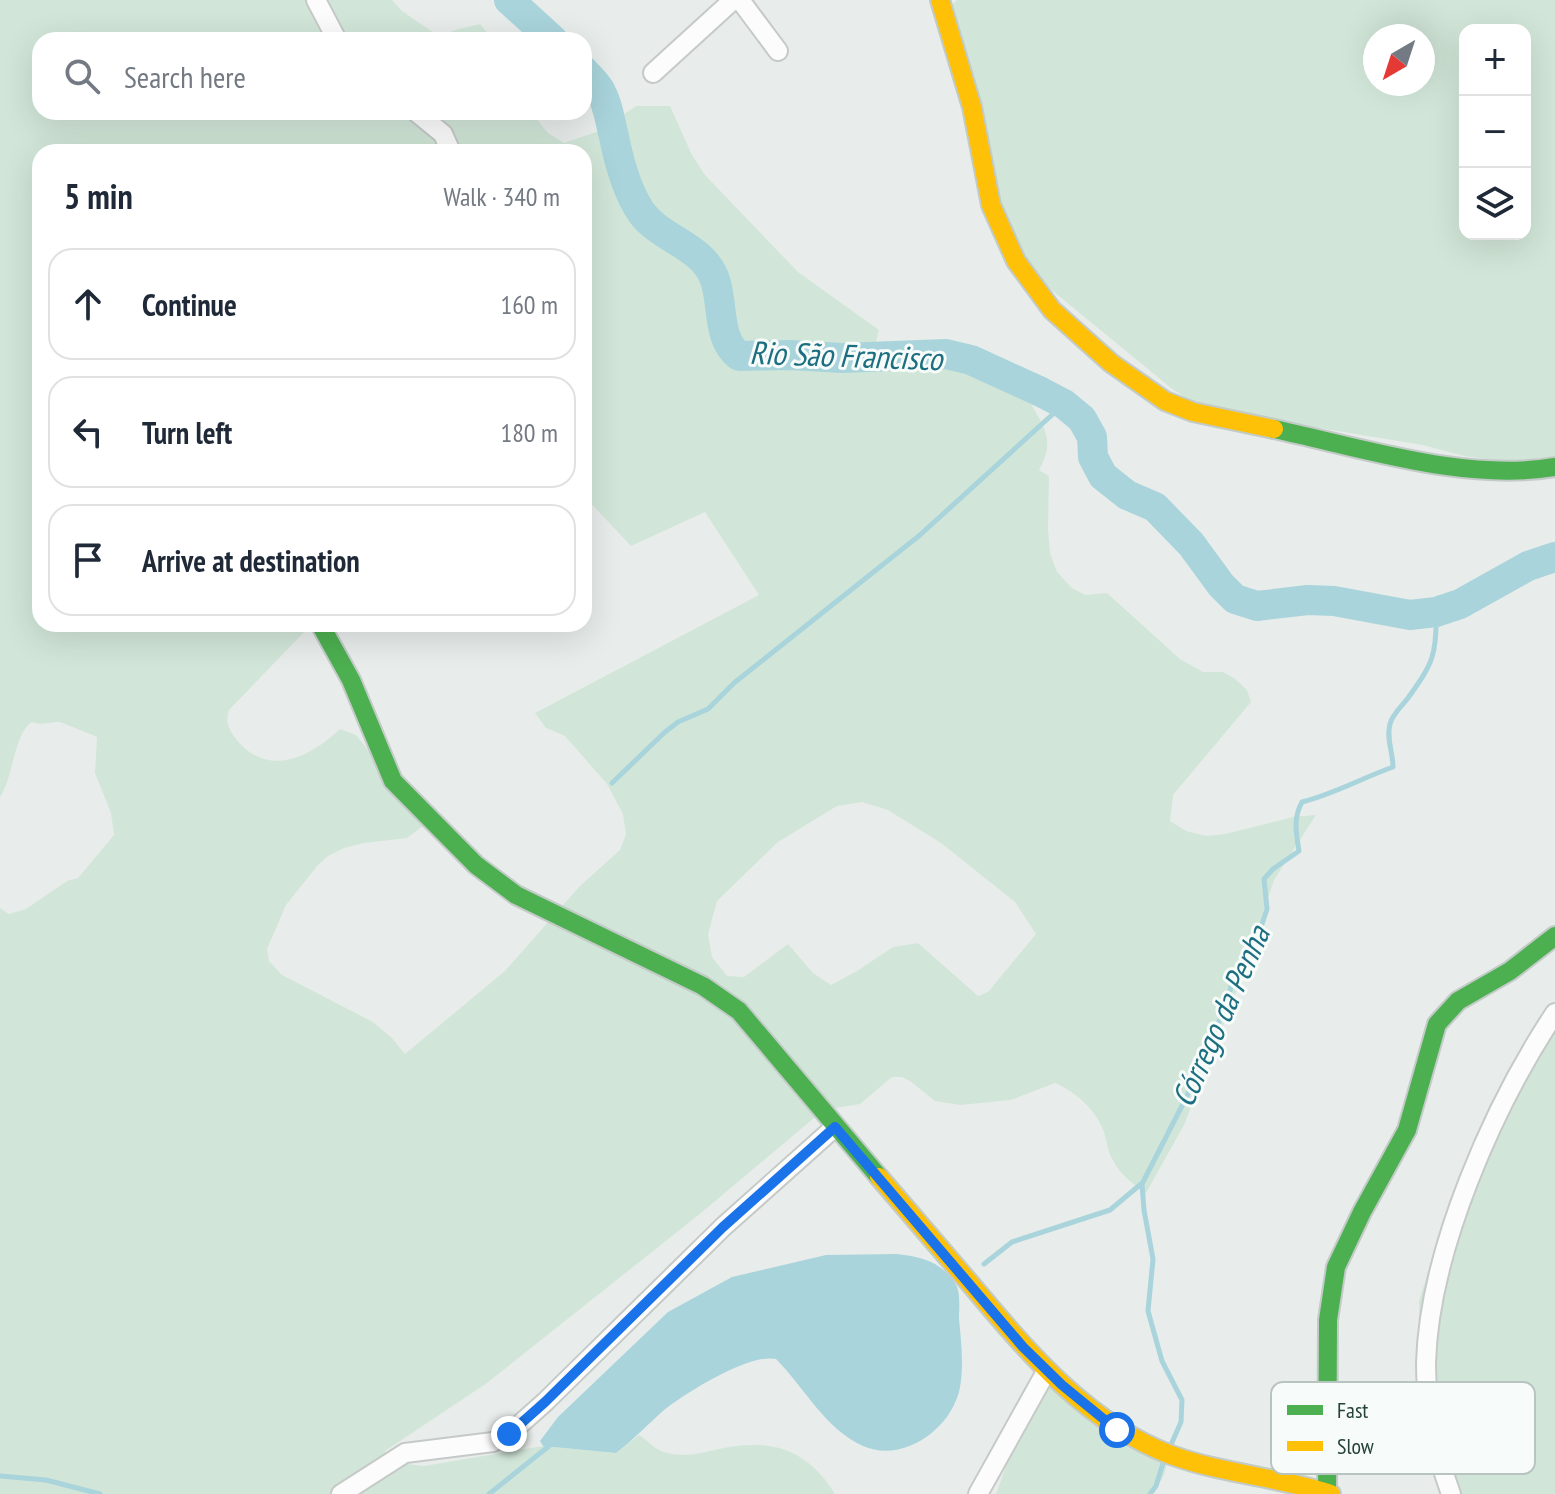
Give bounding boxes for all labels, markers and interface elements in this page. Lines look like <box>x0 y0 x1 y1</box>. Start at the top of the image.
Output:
north arrow <box>1363 24 1435 96</box>
map controls <box>1459 24 1531 240</box>
button: + <box>1459 24 1531 96</box>
search box <box>32 32 592 120</box>
icon: search <box>60 54 104 98</box>
text: Search here <box>124 57 246 96</box>
button: − <box>1459 96 1531 168</box>
button: layers <box>1459 168 1531 240</box>
text: 5 min <box>64 174 133 218</box>
text: Walk · 340 m <box>443 180 560 213</box>
icon: ahead <box>66 282 110 326</box>
text: Continue <box>142 285 237 324</box>
text: 160 m <box>500 288 558 321</box>
water label: Rio São Francisco <box>749 331 945 379</box>
icon: left <box>66 410 110 454</box>
text: Turn left <box>142 413 232 452</box>
text: 180 m <box>500 416 558 449</box>
icon: arrive <box>66 538 110 582</box>
text: Arrive at destination <box>142 541 360 580</box>
water label: Córrego da Penha <box>1161 917 1279 1113</box>
legend <box>1271 1382 1535 1474</box>
text: Fast <box>1337 1396 1368 1424</box>
route start <box>1099 1412 1135 1448</box>
route end <box>491 1416 527 1452</box>
text: Slow <box>1337 1432 1374 1460</box>

